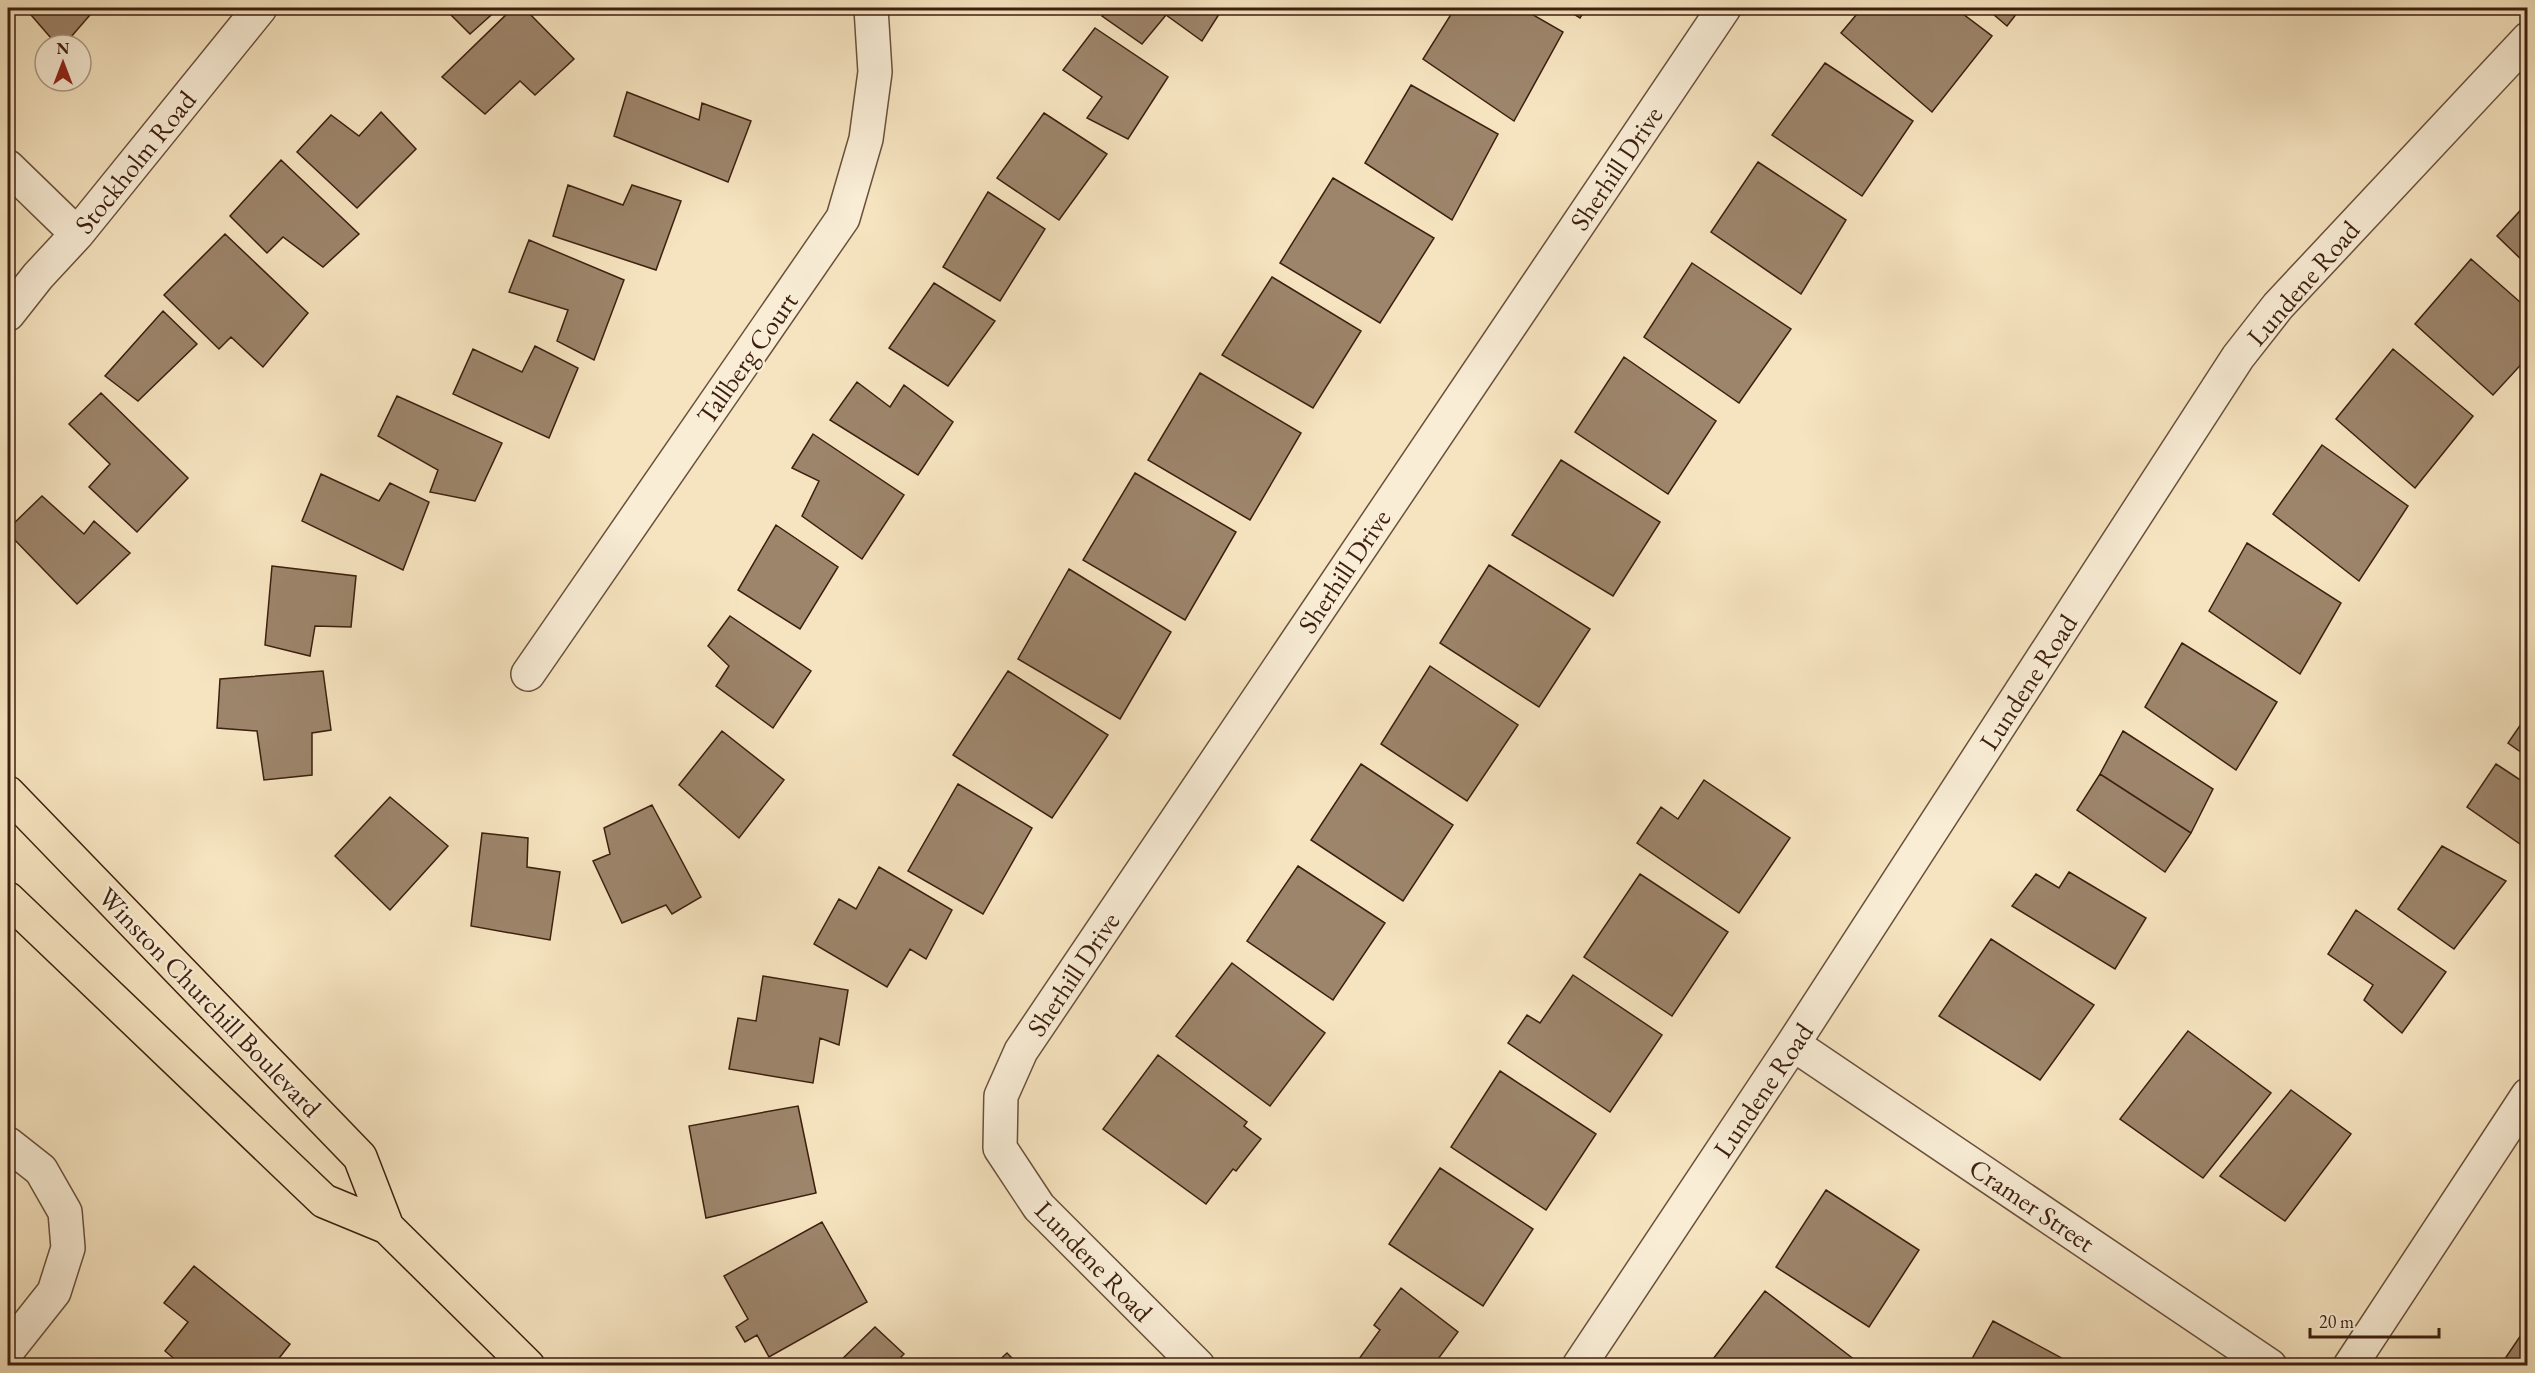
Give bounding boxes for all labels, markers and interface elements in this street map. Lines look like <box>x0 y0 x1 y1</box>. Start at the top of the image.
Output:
north arrow <box>33 33 93 93</box>
text: N <box>57 38 70 59</box>
street label: Stockholm Road <box>67 83 204 241</box>
street label: Sherhill Drive <box>1562 99 1670 237</box>
street label: Lundene Road <box>2239 213 2367 353</box>
street label: Tallberg Court <box>689 285 806 431</box>
street label: Sherhill Drive <box>1290 502 1398 640</box>
street label: Lundene Road <box>1971 607 2085 757</box>
street label: Winston Churchill Boulevard <box>91 879 329 1125</box>
street label: Sherhill Drive <box>1019 905 1127 1043</box>
street label: Lundene Road <box>1705 1016 1821 1164</box>
street label: Cramer Street <box>1962 1150 2102 1260</box>
street label: Lundene Road <box>1028 1193 1161 1329</box>
scale bar <box>2310 1301 2439 1339</box>
text: 20 m <box>2319 1310 2354 1333</box>

